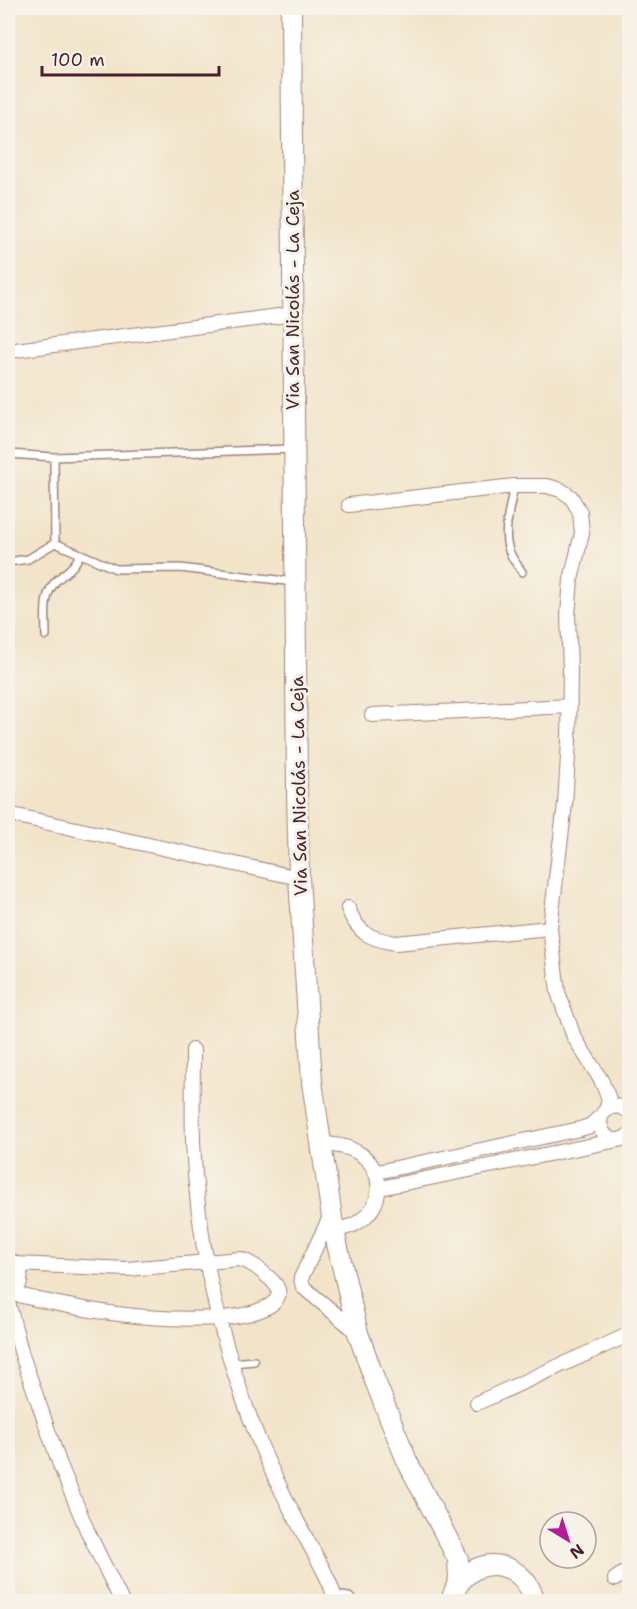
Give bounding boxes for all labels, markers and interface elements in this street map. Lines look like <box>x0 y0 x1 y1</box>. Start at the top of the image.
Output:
scale bar <box>42 39 219 77</box>
text: 100 m <box>51 48 105 72</box>
street label: Via San Nicolás - La Ceja <box>281 190 305 410</box>
street label: Via San Nicolás - La Ceja <box>285 676 313 896</box>
north arrow <box>538 1510 598 1570</box>
text: N <box>565 1539 588 1564</box>

